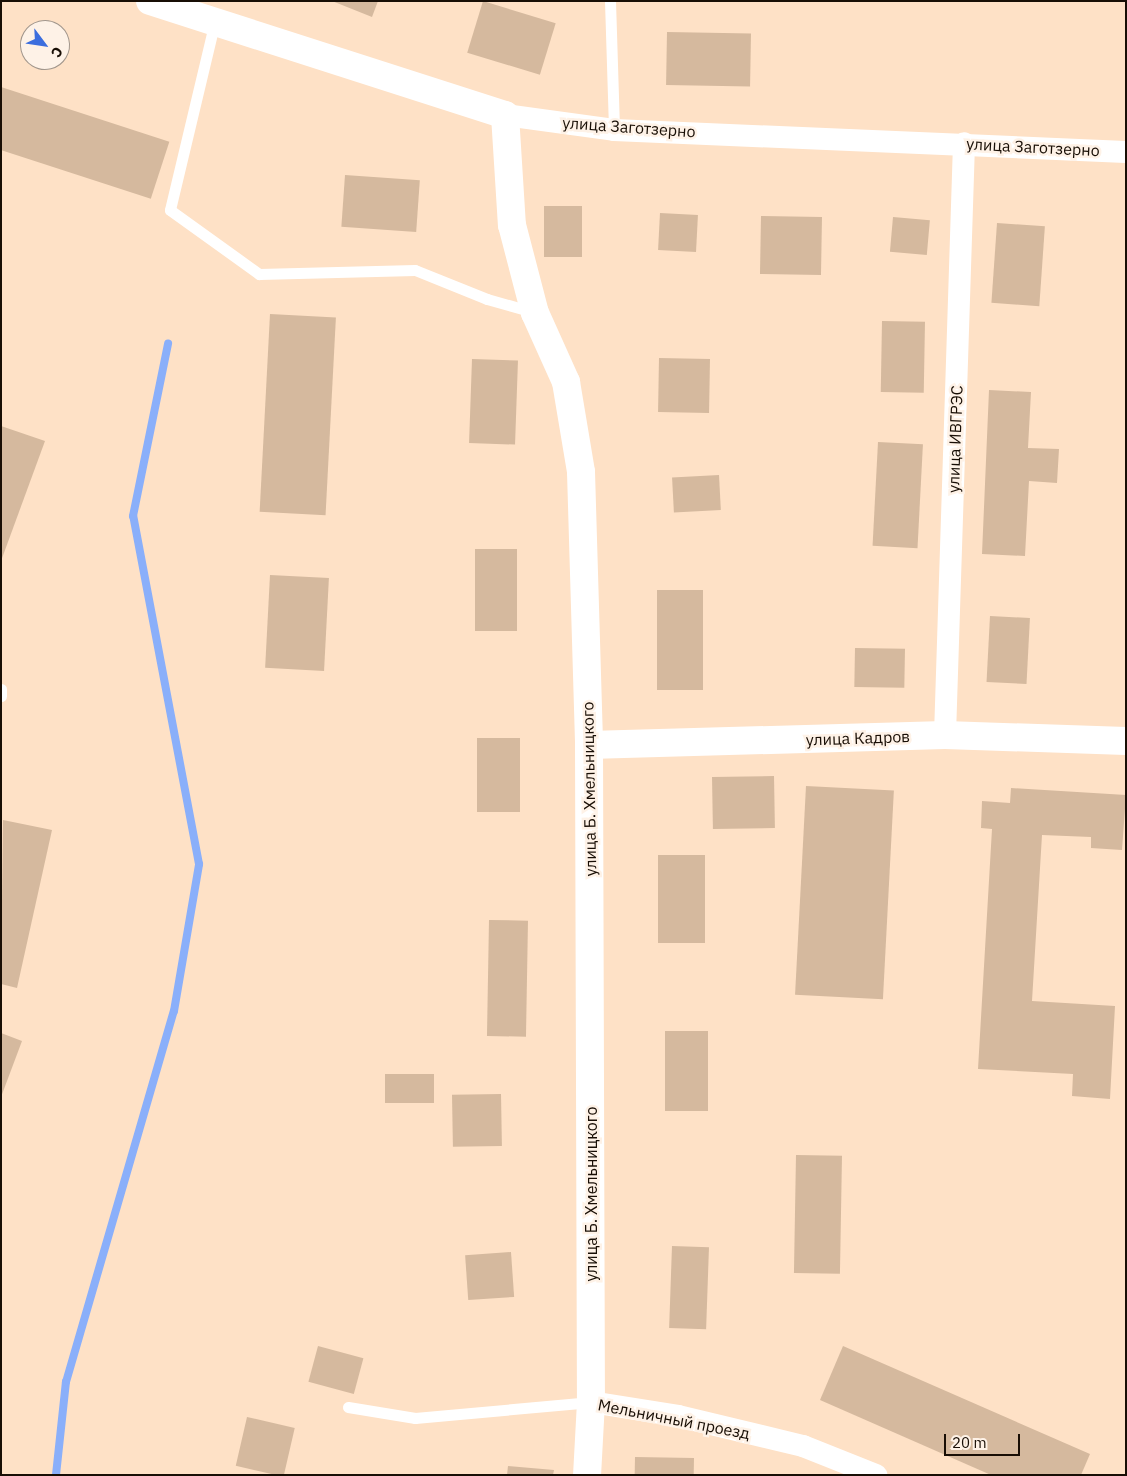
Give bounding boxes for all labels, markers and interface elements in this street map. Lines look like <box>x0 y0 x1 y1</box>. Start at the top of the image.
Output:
north arrow <box>20 20 70 70</box>
text: С <box>47 44 67 61</box>
street label: улица Заготзерно <box>562 113 696 141</box>
street label: улица Заготзерно <box>966 134 1100 160</box>
street label: улица ИВГРЭС <box>944 385 966 493</box>
street label: улица Б. Хмельницкого <box>578 701 600 877</box>
street label: улица Кадров <box>806 727 910 749</box>
street label: улица Б. Хмельницкого <box>581 1107 601 1281</box>
street label: Мельничный проезд <box>596 1395 752 1443</box>
scale bar <box>947 1424 1023 1456</box>
text: 20 m <box>952 1433 987 1452</box>

